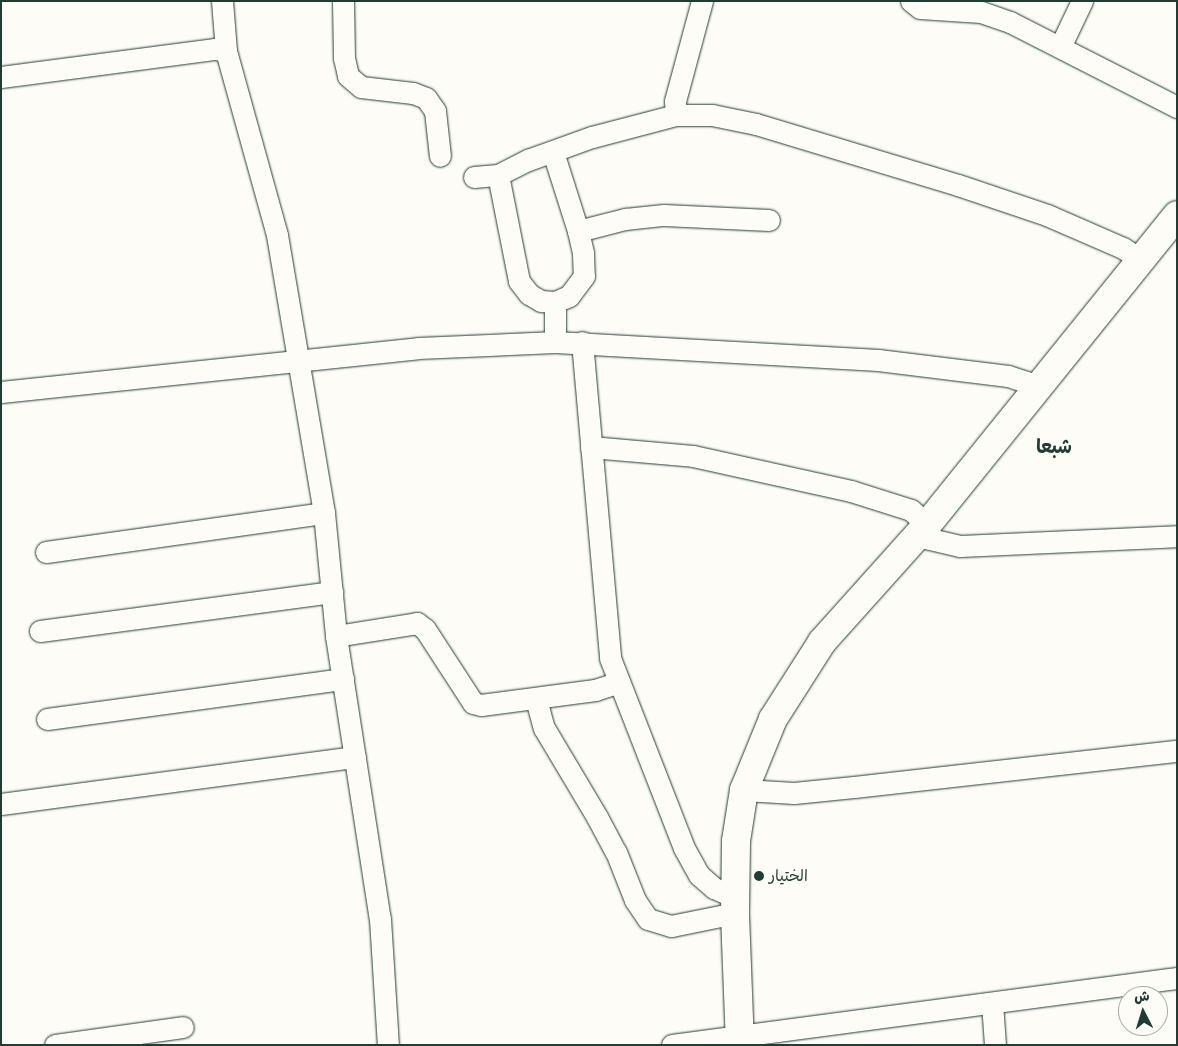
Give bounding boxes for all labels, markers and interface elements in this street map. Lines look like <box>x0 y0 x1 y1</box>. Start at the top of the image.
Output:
district label: شبعا <box>1036 437 1072 459</box>
place label: الختيار <box>769 866 808 886</box>
marker: الختيار <box>753 870 765 882</box>
north arrow <box>1118 986 1168 1036</box>
text: ش <box>1133 986 1150 1008</box>

